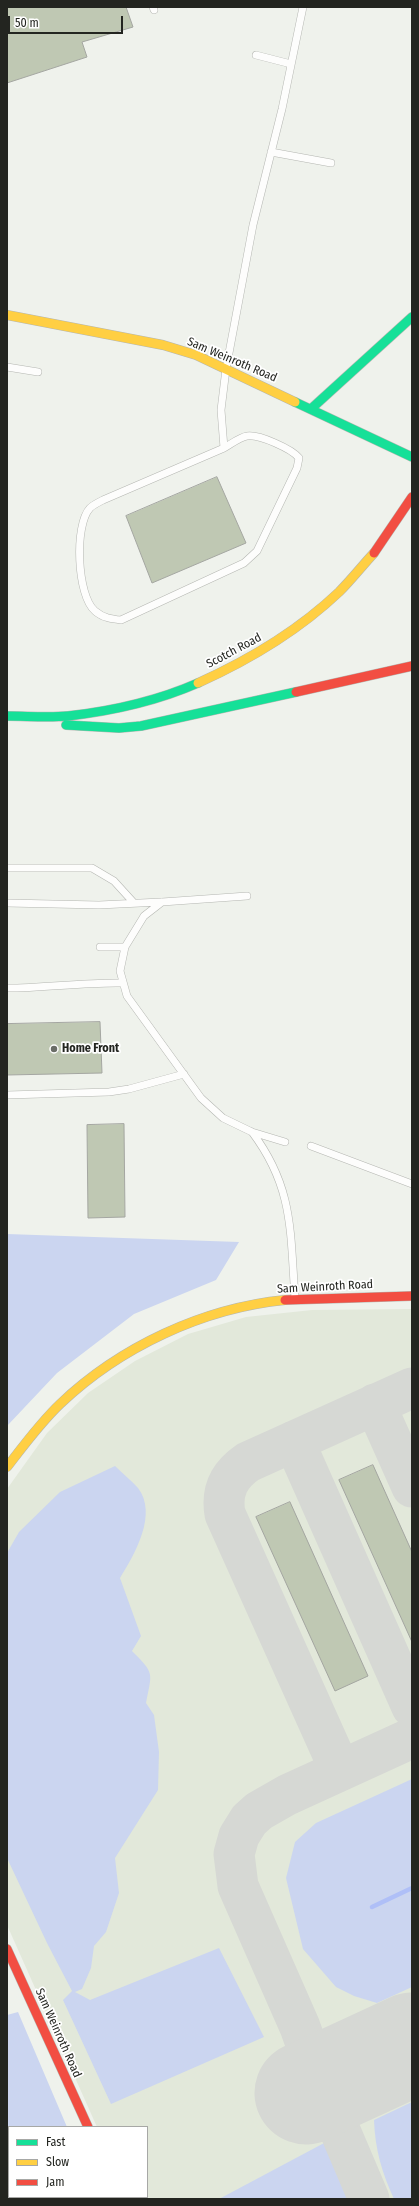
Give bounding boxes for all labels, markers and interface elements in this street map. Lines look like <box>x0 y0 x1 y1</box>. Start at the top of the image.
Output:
scale bar <box>10 8 125 34</box>
text: 50 m <box>15 16 39 30</box>
street label: Sam Weinroth Road <box>185 335 279 385</box>
street label: Scotch Road <box>204 631 264 671</box>
place label: Home Front <box>62 1042 119 1056</box>
marker: Home Front <box>49 1044 59 1054</box>
street label: Sam Weinroth Road <box>277 1277 373 1297</box>
street label: Sam Weinroth Road <box>32 1986 84 2080</box>
legend <box>8 2126 148 2198</box>
text: Fast <box>46 2135 65 2149</box>
text: Slow <box>46 2155 69 2169</box>
text: Jam <box>46 2175 64 2189</box>

